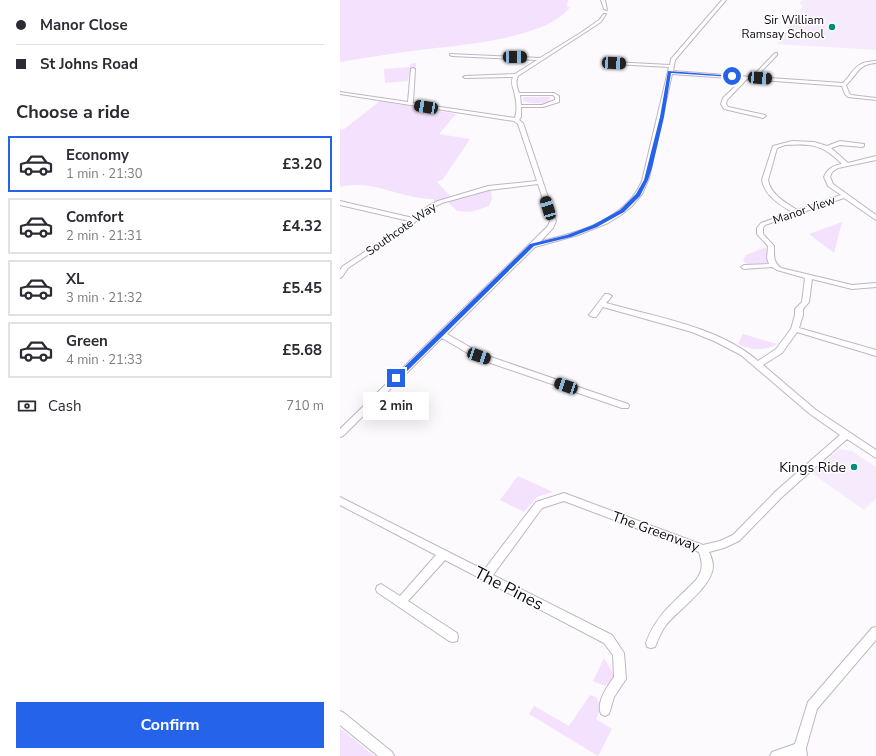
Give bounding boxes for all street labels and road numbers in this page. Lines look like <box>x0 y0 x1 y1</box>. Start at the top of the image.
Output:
street label: Manor View <box>771 192 837 228</box>
street label: Southcote Way <box>363 198 440 259</box>
street label: The Greenway <box>610 507 703 556</box>
street label: The Pines <box>470 561 547 616</box>

